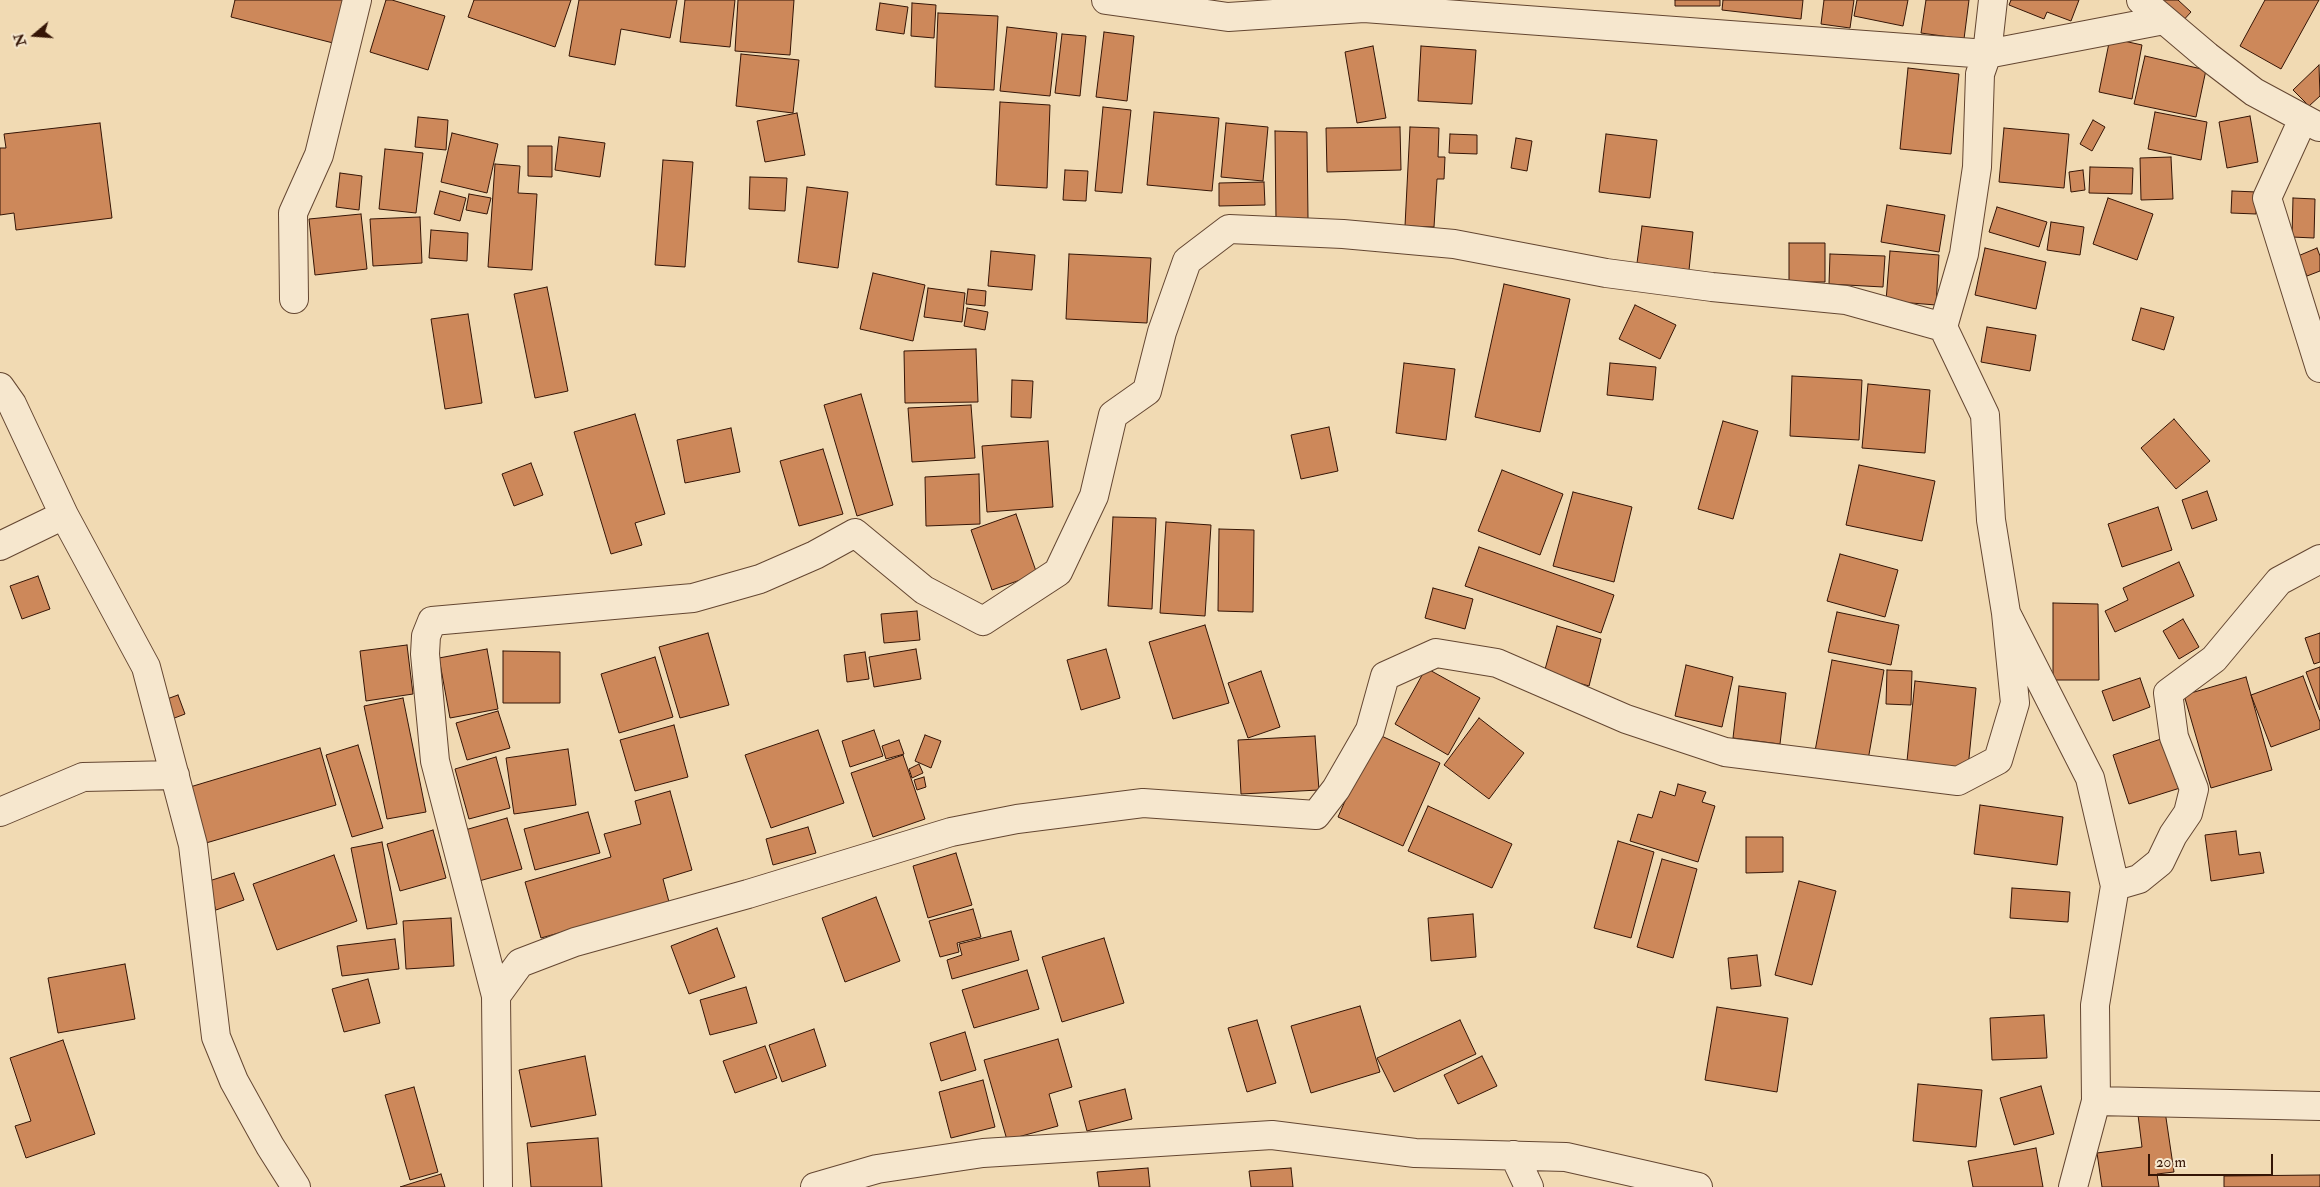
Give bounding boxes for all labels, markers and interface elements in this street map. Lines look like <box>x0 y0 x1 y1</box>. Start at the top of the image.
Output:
north arrow <box>10 10 60 60</box>
text: N <box>10 31 30 48</box>
scale bar <box>2150 1144 2275 1176</box>
text: 20 m <box>2156 1153 2186 1172</box>

